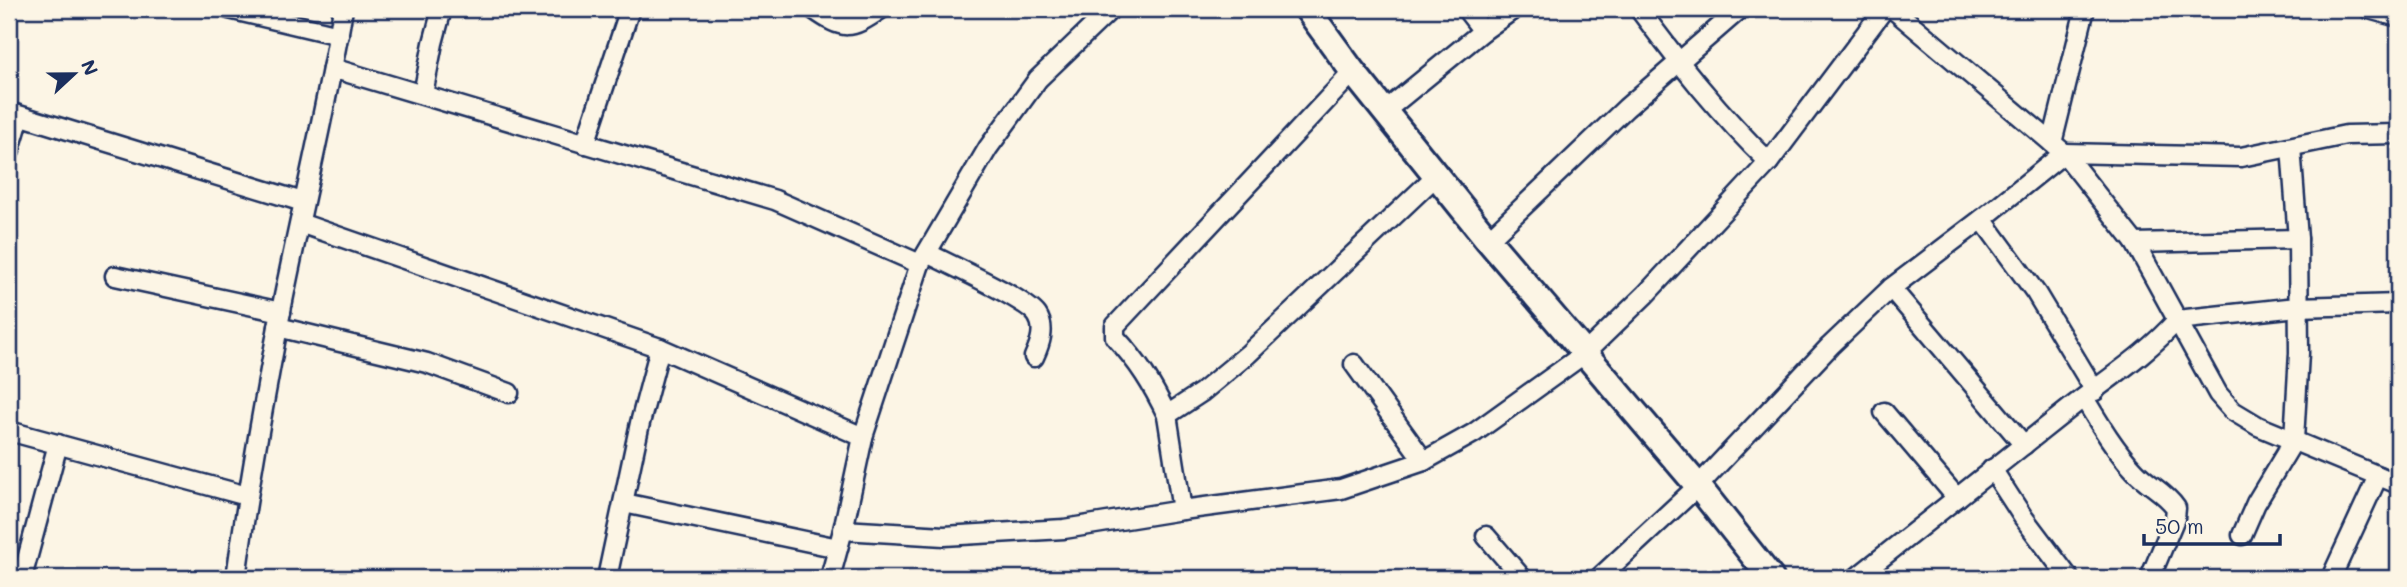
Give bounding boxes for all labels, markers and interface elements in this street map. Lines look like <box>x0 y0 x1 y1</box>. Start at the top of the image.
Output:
north arrow <box>38 38 108 108</box>
text: N <box>76 56 105 79</box>
scale bar <box>2144 503 2281 547</box>
text: 50 m <box>2155 512 2204 539</box>

